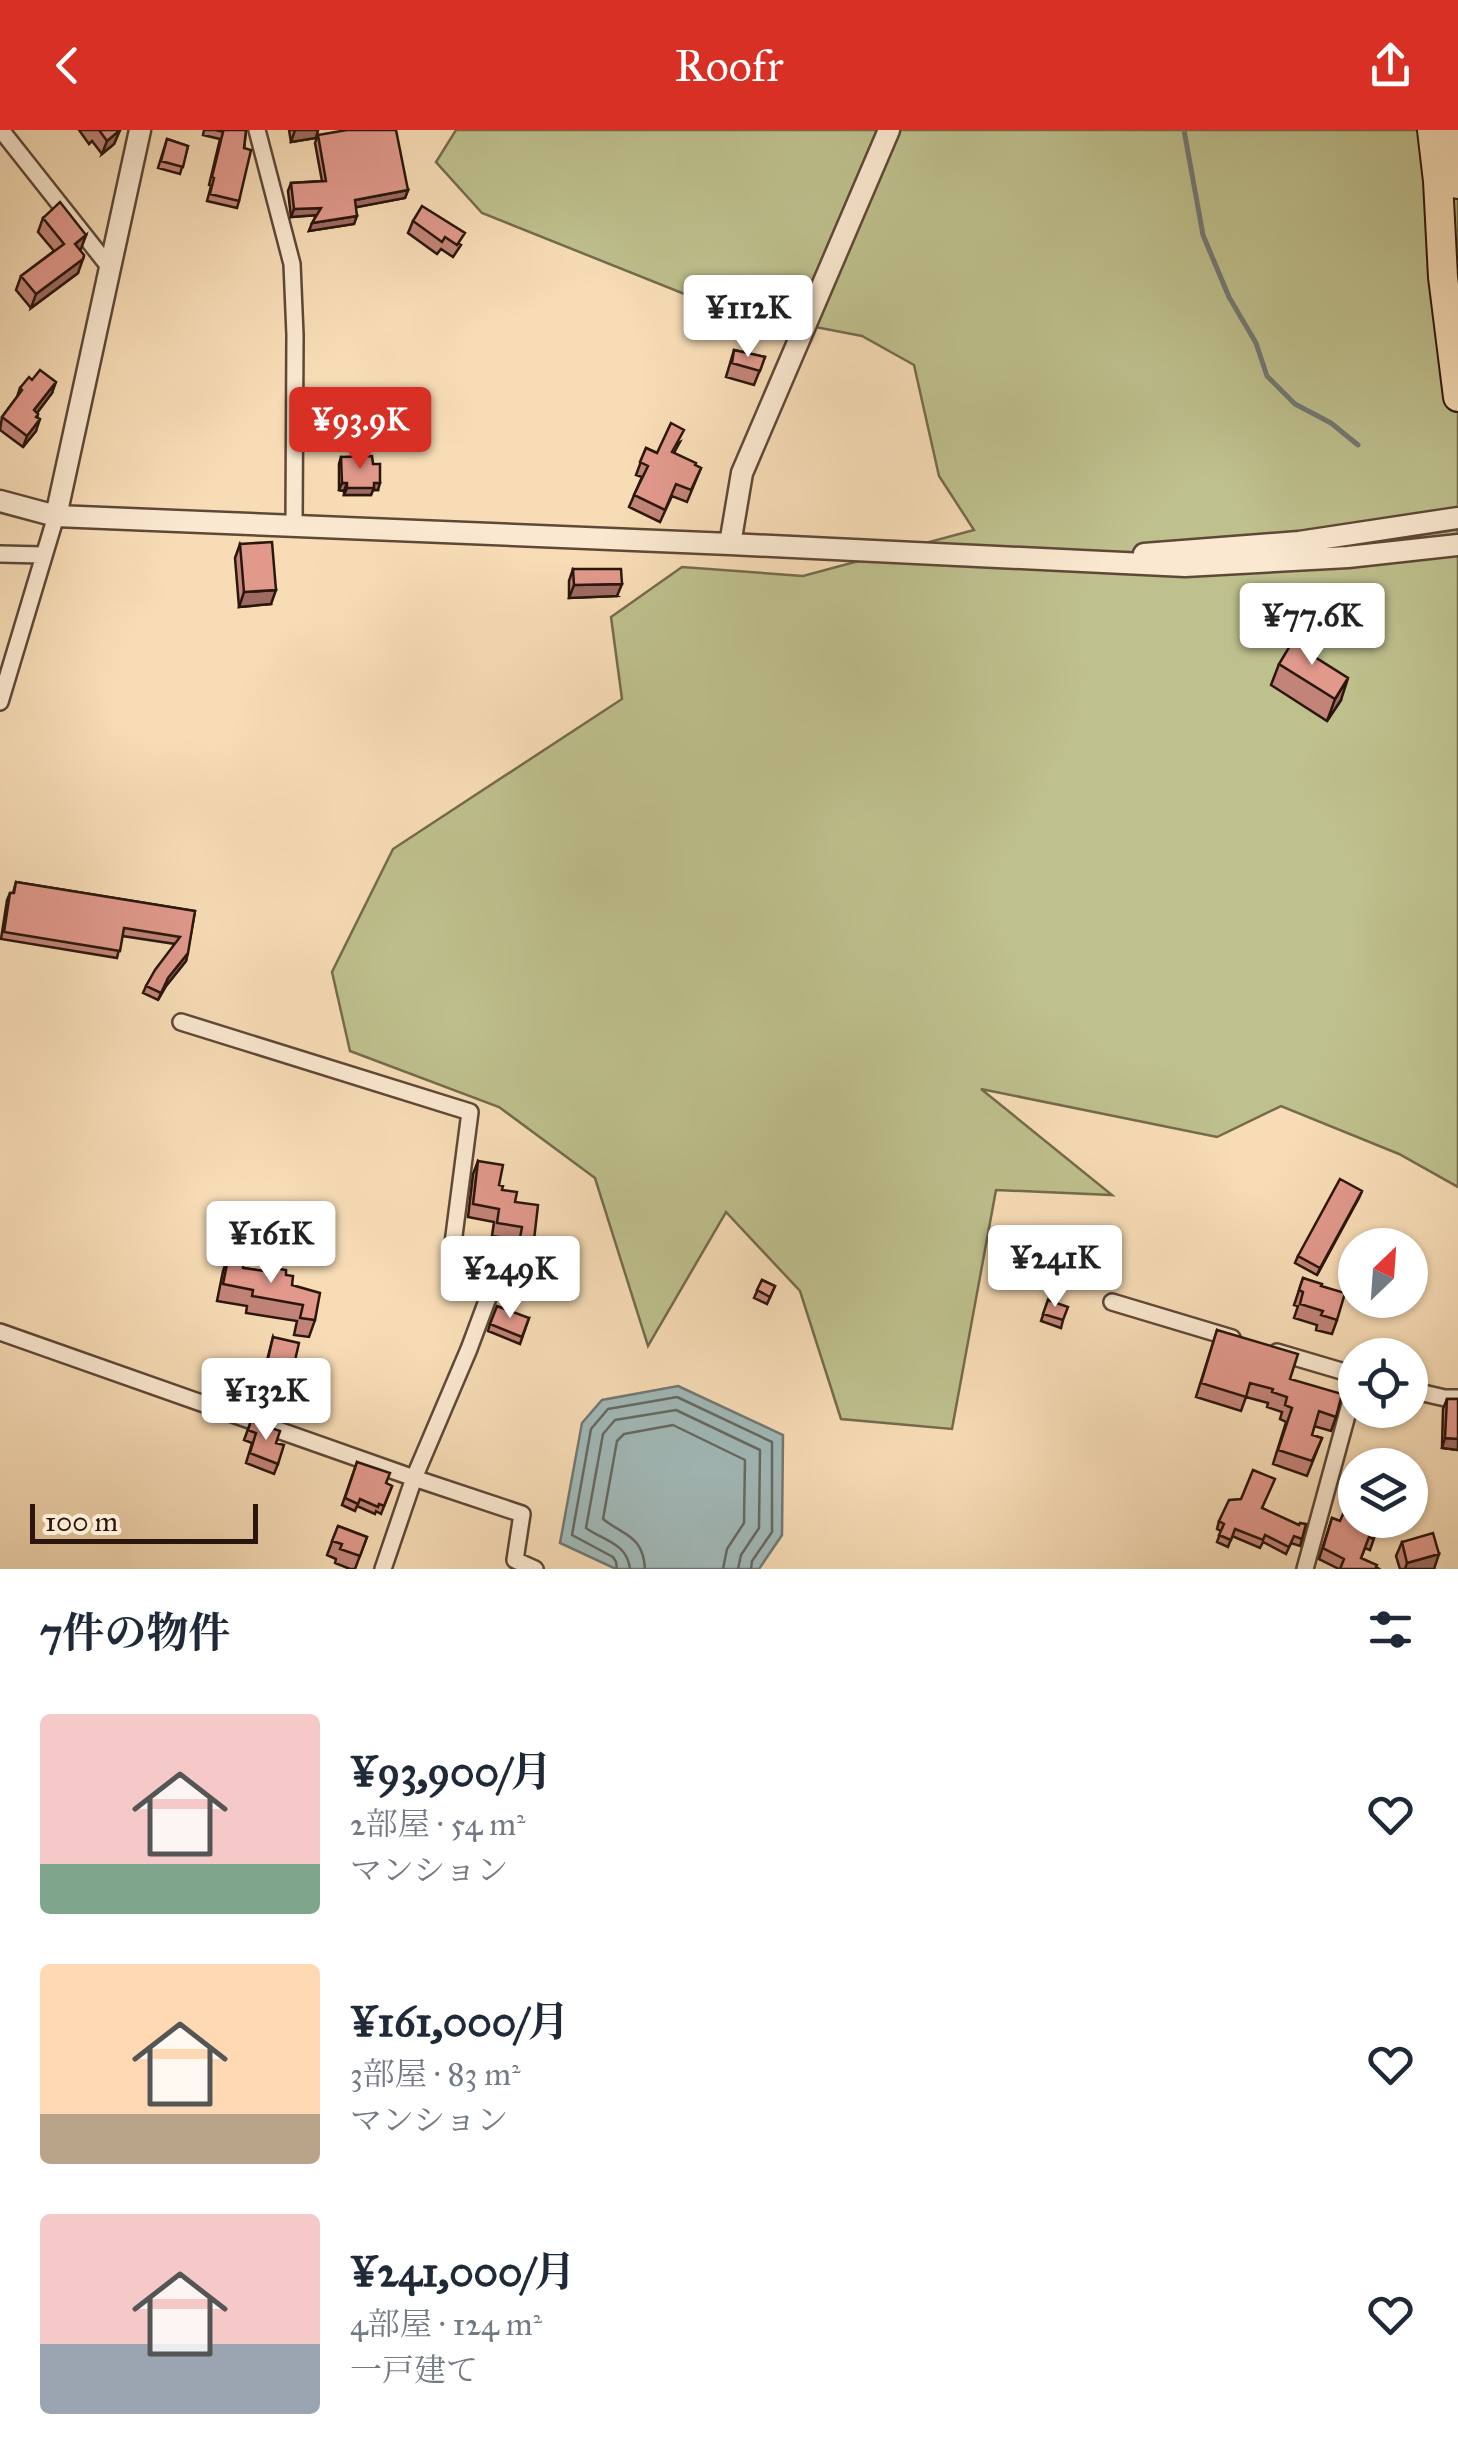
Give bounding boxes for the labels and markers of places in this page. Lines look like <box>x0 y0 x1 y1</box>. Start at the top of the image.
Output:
pin: ¥112K <box>678 275 818 360</box>
pin: ¥93.9K <box>279 387 441 472</box>
pin: ¥77.6K <box>1231 583 1393 668</box>
pin: ¥161K <box>201 1201 341 1286</box>
pin: ¥241K <box>985 1225 1125 1310</box>
pin: ¥249K <box>440 1236 580 1321</box>
pin: ¥132K <box>196 1358 336 1443</box>

